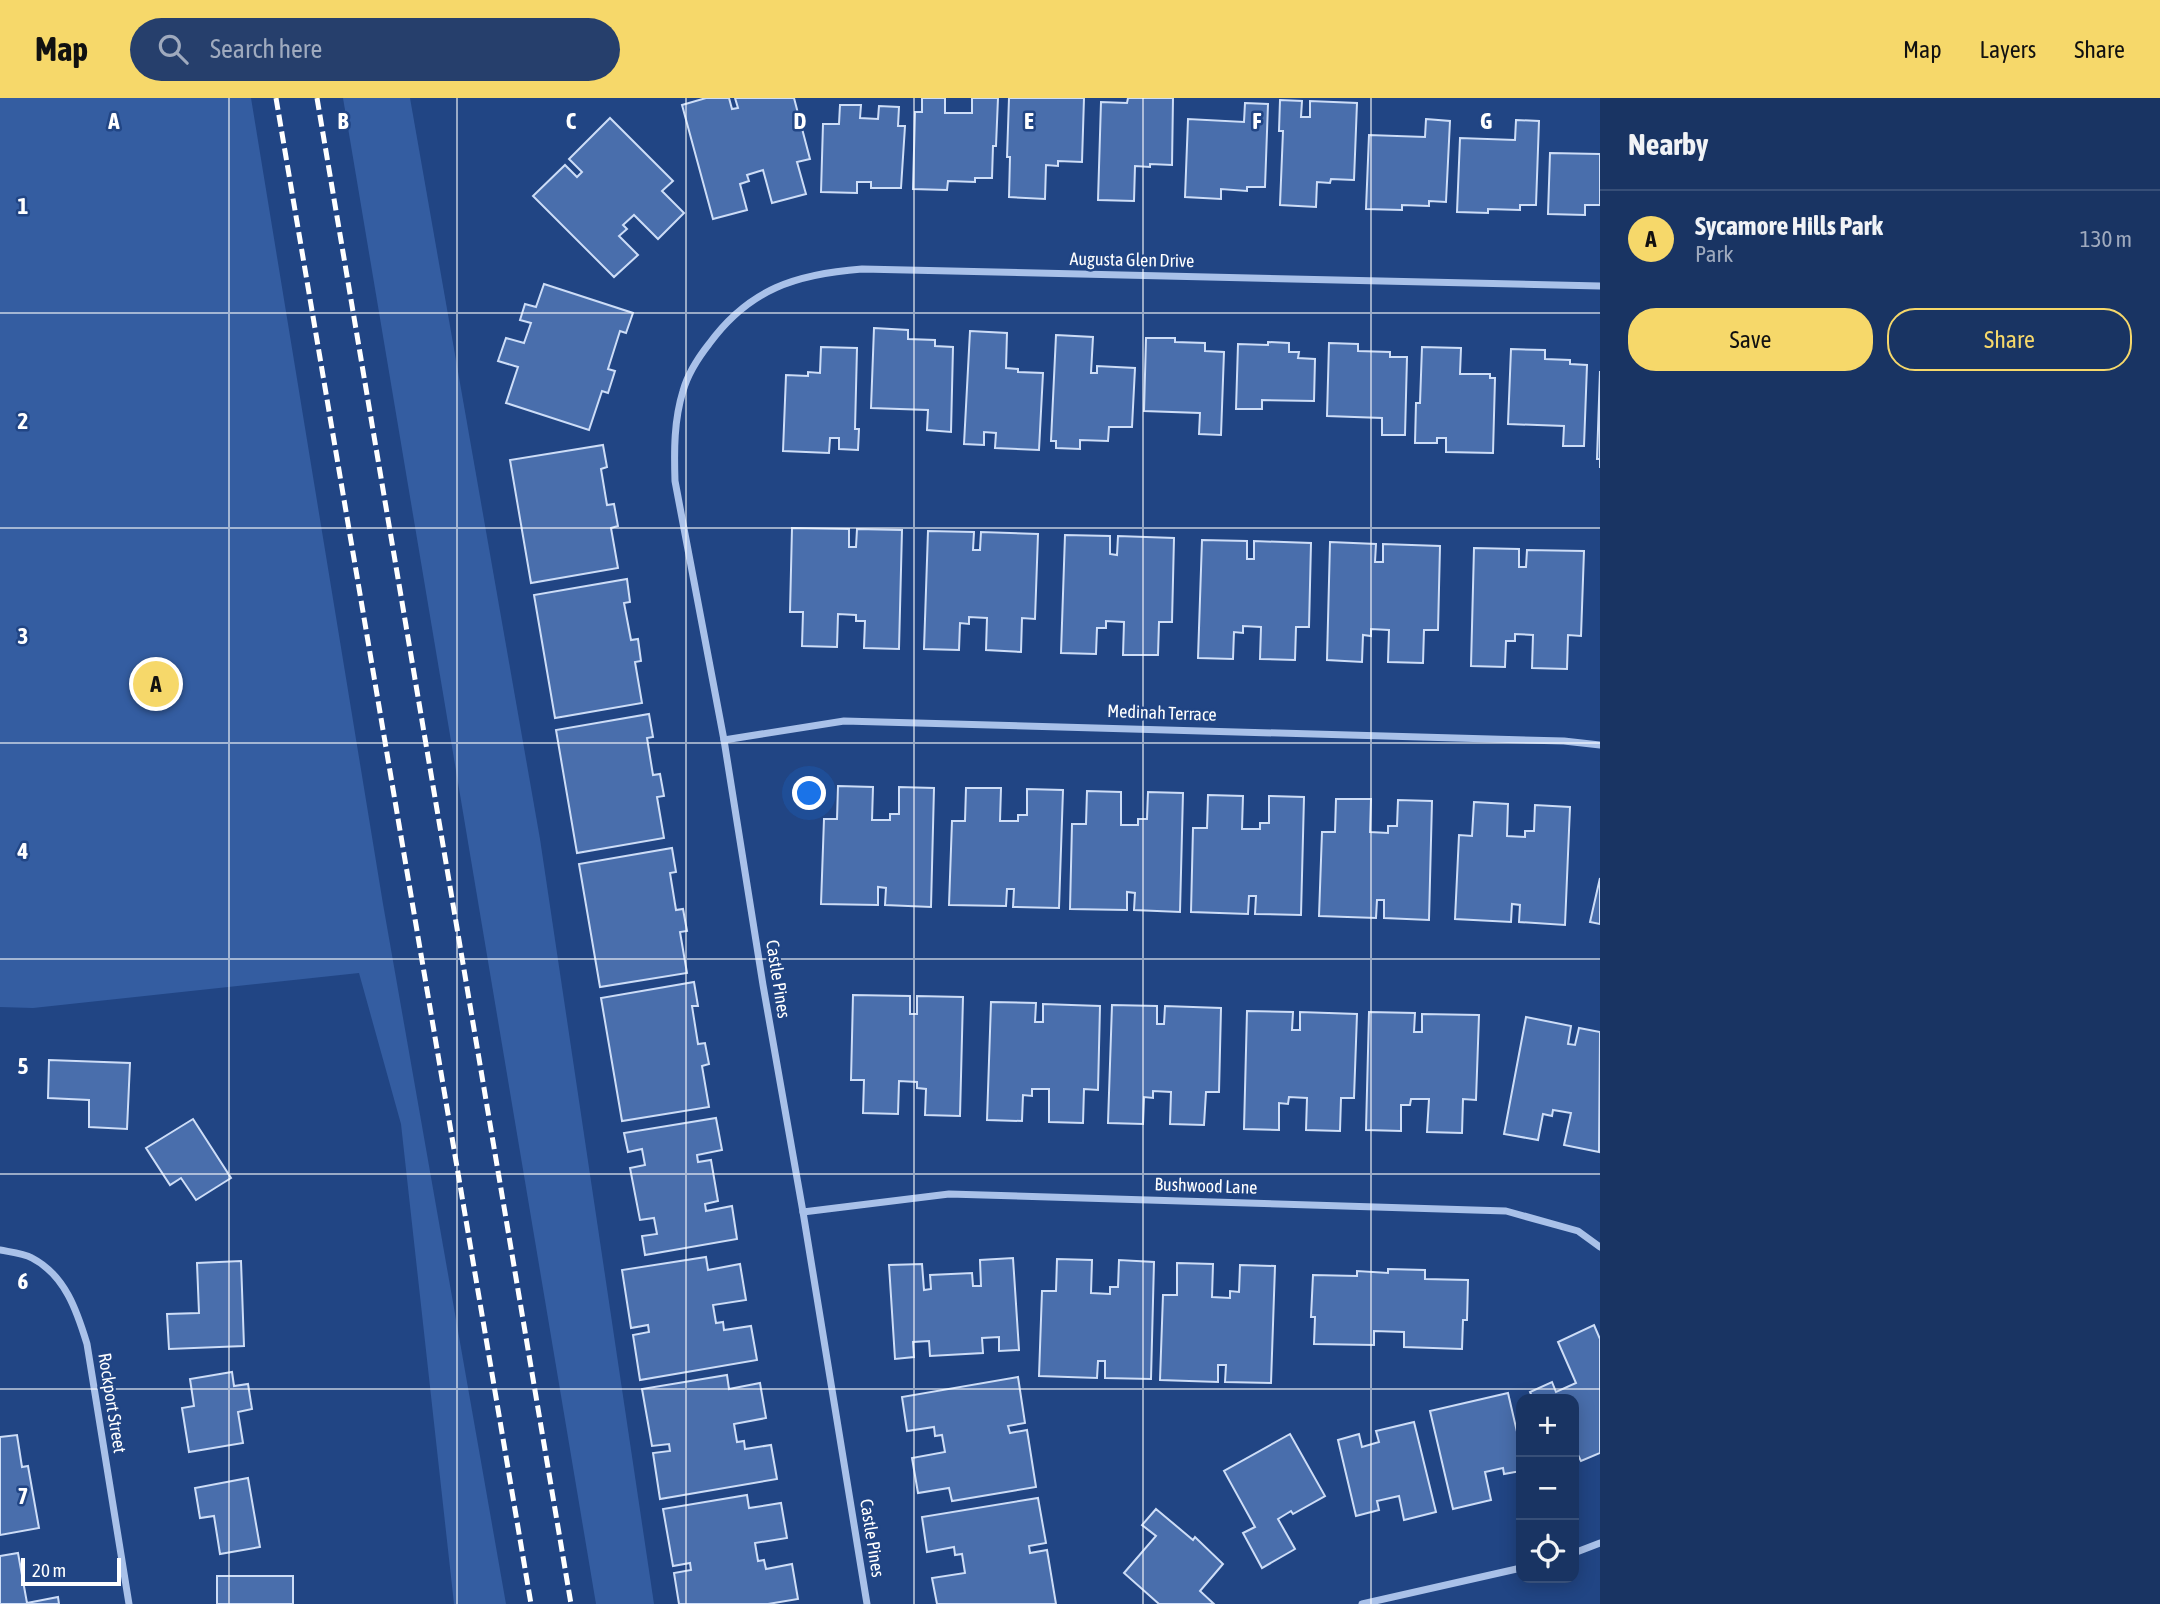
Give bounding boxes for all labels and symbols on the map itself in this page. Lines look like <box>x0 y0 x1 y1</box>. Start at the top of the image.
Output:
text: A <box>107 108 120 134</box>
text: B <box>338 108 349 134</box>
text: C <box>566 108 577 134</box>
text: D <box>794 108 807 134</box>
text: E <box>1024 108 1034 134</box>
text: F <box>1252 108 1262 134</box>
text: G <box>1480 108 1492 134</box>
text: 1 <box>18 193 29 219</box>
street label: Augusta Glen Drive <box>1069 248 1195 271</box>
text: 2 <box>18 408 28 434</box>
text: 3 <box>18 623 28 649</box>
pin: A <box>133 658 179 710</box>
street label: Medinah Terrace <box>1107 700 1217 725</box>
your location <box>792 776 826 810</box>
text: 4 <box>17 838 29 864</box>
street label: Castle Pines <box>762 938 795 1020</box>
text: 5 <box>18 1053 29 1079</box>
street label: Bushwood Lane <box>1154 1173 1258 1198</box>
text: 6 <box>18 1268 29 1294</box>
street label: Rockport Street <box>94 1351 131 1455</box>
text: 7 <box>18 1483 28 1509</box>
street label: Castle Pines <box>856 1497 889 1579</box>
scale bar <box>21 1555 121 1587</box>

